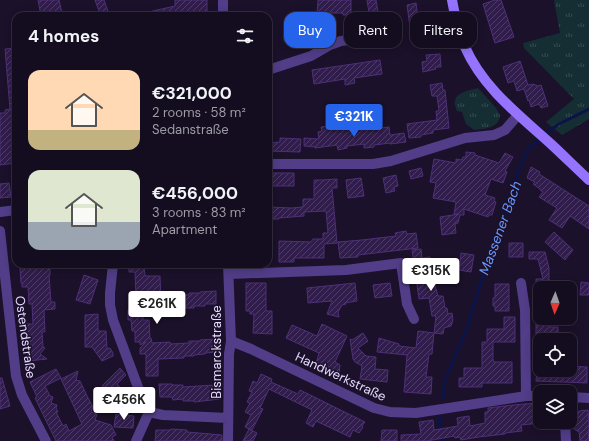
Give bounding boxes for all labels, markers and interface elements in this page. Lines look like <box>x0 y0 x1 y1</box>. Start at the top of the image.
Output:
chip: Buy <box>284 12 336 48</box>
chip: Rent <box>344 12 402 48</box>
chip: Filters <box>410 12 477 48</box>
text: 4 homes <box>28 25 99 47</box>
icon: filters <box>234 25 256 47</box>
text: €321,000 <box>152 82 232 104</box>
icon: home <box>60 86 108 134</box>
text: 2 rooms · 58 m² <box>152 104 246 121</box>
pin: €321K <box>326 104 382 138</box>
text: €321K <box>335 108 373 125</box>
text: Sedanstraße <box>152 121 229 138</box>
water label: Massener Bach <box>475 179 525 277</box>
text: €456,000 <box>152 182 238 204</box>
icon: home <box>60 186 108 234</box>
text: 3 rooms · 83 m² <box>152 204 246 221</box>
text: Apartment <box>152 221 217 238</box>
pin: €315K <box>403 258 459 292</box>
text: €315K <box>411 262 451 279</box>
north arrow <box>533 281 577 325</box>
map controls <box>533 281 577 429</box>
pin: €261K <box>129 291 185 325</box>
street label: Ostendstraße <box>11 295 40 379</box>
text: €261K <box>137 295 177 312</box>
street label: Bismarckstraße <box>208 305 225 399</box>
button: locate <box>533 333 577 377</box>
street label: Handwerkstraße <box>293 348 389 405</box>
button: layers <box>533 385 577 429</box>
pin: €456K <box>96 387 152 421</box>
text: €456K <box>102 391 146 408</box>

